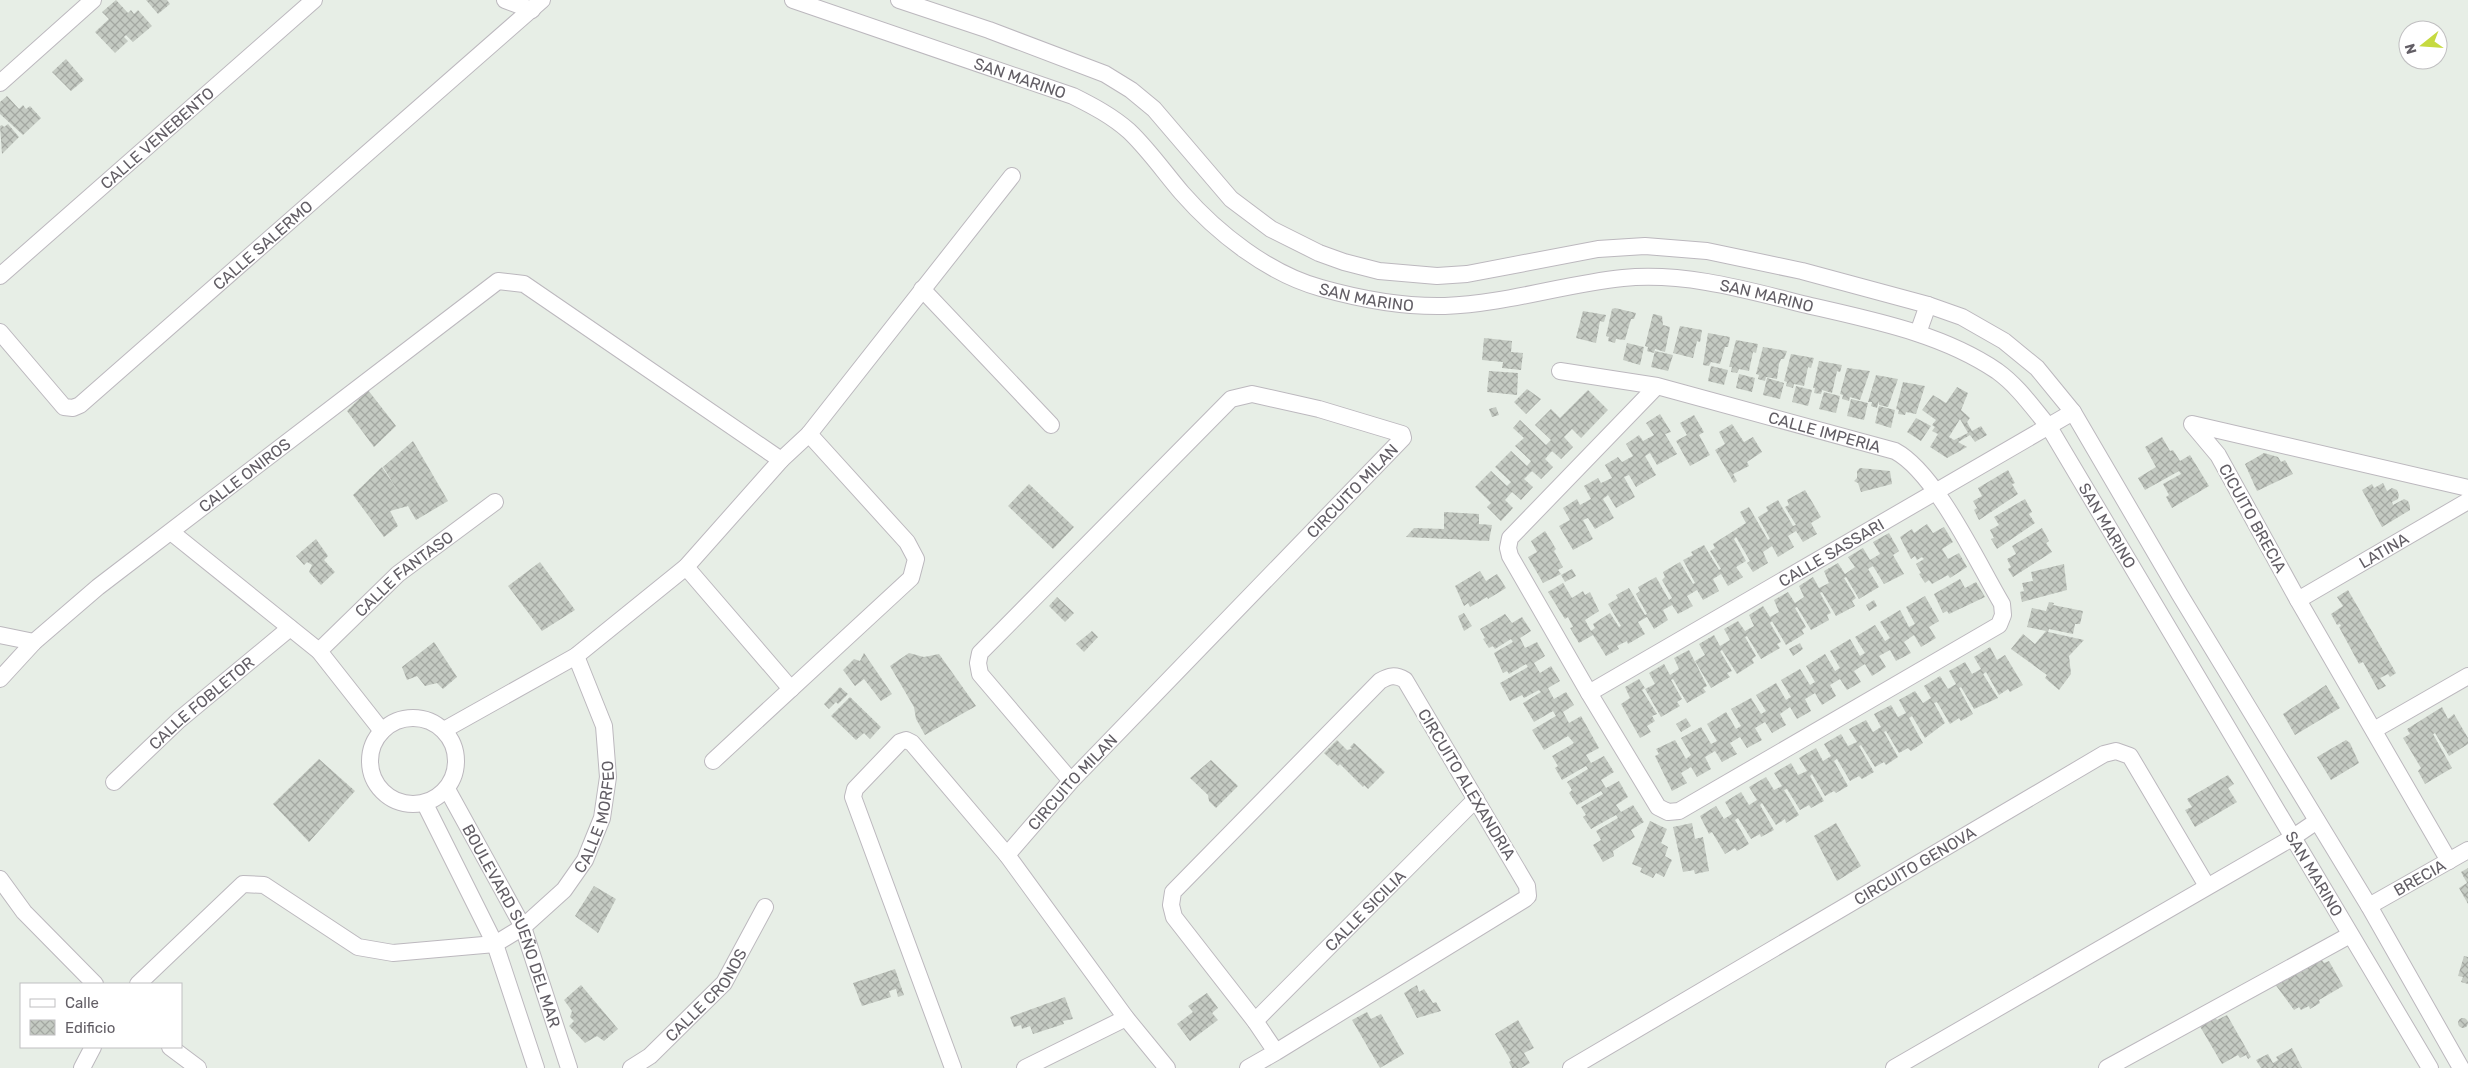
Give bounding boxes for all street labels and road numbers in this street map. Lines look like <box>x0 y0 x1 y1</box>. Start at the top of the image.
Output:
street label: SAN MARINO <box>971 54 1068 103</box>
street label: CALLE VENEBENTO <box>97 83 218 193</box>
street label: CALLE SALERMO <box>209 197 317 294</box>
street label: SAN MARINO <box>1718 276 1815 316</box>
street label: SAN MARINO <box>1317 279 1415 315</box>
street label: CALLE IMPERIA <box>1766 408 1883 457</box>
street label: CALLE ONIROS <box>195 434 294 517</box>
street label: CIRCUITO MILAN <box>1303 440 1402 542</box>
street label: CICUITO BRECIA <box>2215 460 2290 576</box>
street label: SAN MARINO <box>2074 480 2140 572</box>
street label: CALLE SASSARI <box>1775 515 1887 591</box>
street label: CALLE FANTASO <box>351 527 457 621</box>
street label: LATINA <box>2356 529 2412 572</box>
street label: CALLE FOBLETOR <box>145 653 258 754</box>
street label: CIRCUITO ALEXANDRIA <box>1414 705 1519 864</box>
street label: CIRCUITO MILAN <box>1024 730 1121 834</box>
street label: CALLE MORFEO <box>570 760 618 877</box>
street label: BOULEVARD SUEÑO DEL MAR <box>458 821 564 1030</box>
street label: CIRCUITO GENOVA <box>1851 822 1980 909</box>
street label: SAN MARINO <box>2281 828 2347 920</box>
street label: BRECIA <box>2390 856 2449 900</box>
street label: CALLE SICILIA <box>1321 866 1410 955</box>
street label: CALLE CRONOS <box>662 945 751 1045</box>

